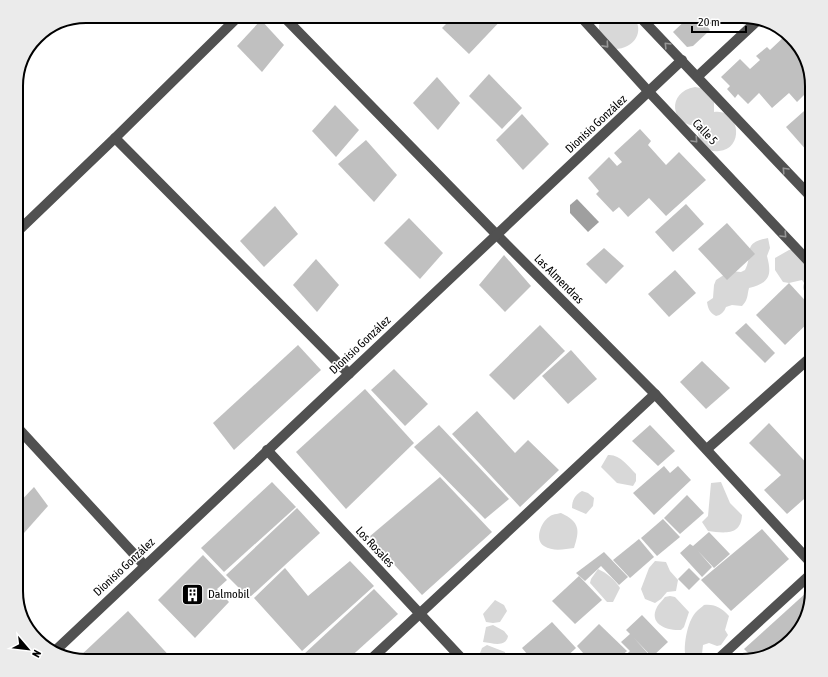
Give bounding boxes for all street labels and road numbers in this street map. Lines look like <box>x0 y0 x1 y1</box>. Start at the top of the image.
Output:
street label: Dionisio González <box>563 92 630 156</box>
street label: Calle 5 <box>690 116 720 148</box>
street label: Las Almendras <box>531 251 587 307</box>
street label: Dionisio González <box>327 313 394 377</box>
street label: Los Rosales <box>353 524 397 570</box>
street label: Dionisio González <box>91 535 158 599</box>

